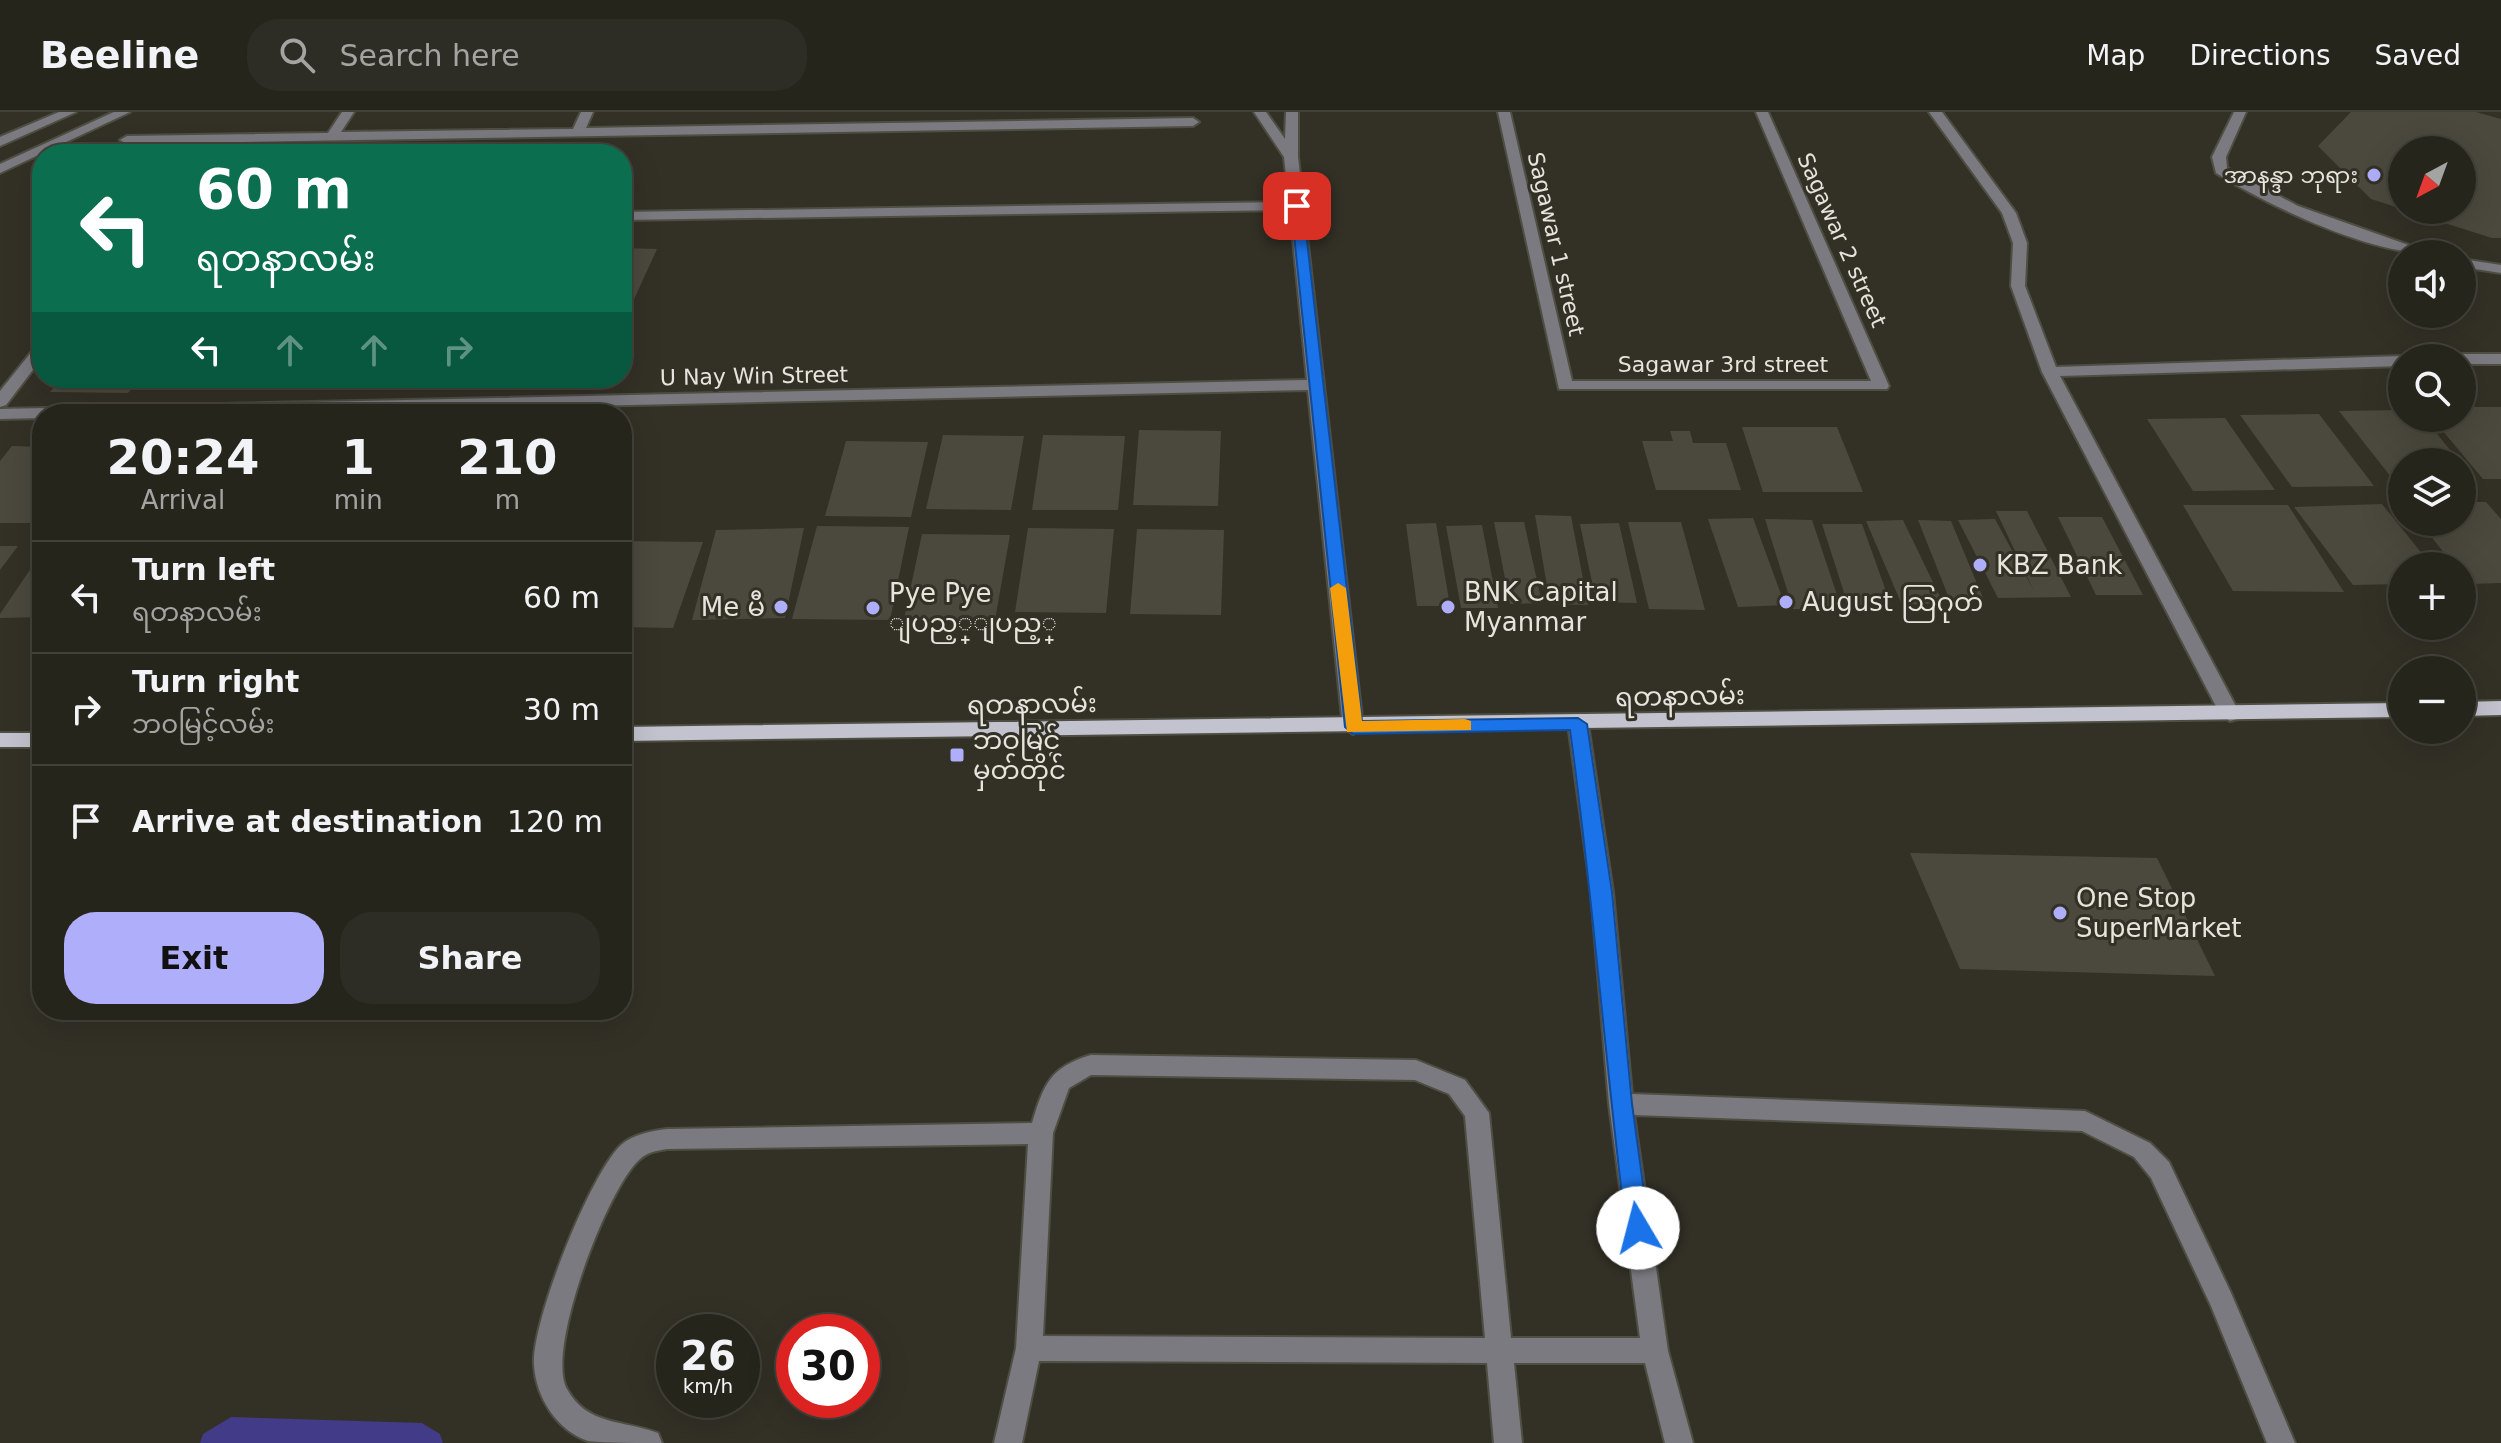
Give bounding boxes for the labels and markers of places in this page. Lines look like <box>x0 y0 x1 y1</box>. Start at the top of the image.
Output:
place label: အာနန္ဒာ ဘုရား <box>2224 163 2358 193</box>
marker: အာနန္ဒာ ဘုရား <box>2365 166 2383 184</box>
pin <box>1263 172 1331 240</box>
place label: KBZ Bank <box>1996 550 2122 580</box>
marker: KBZ Bank <box>1971 556 1989 574</box>
place label: BNK Capital Myanmar <box>1464 577 1618 637</box>
place label: Pye Pye ျပည့္ျပည့္ <box>889 578 1057 644</box>
place label: August သြဂုတ် <box>1802 585 1983 623</box>
place label: Me မီ <box>701 590 765 622</box>
marker: August သြဂုတ် <box>1777 593 1795 611</box>
marker: Me မီ <box>772 598 790 616</box>
marker: BNK Capital Myanmar <box>1439 598 1457 616</box>
marker: Pye Pye ျပည့္ျပည့္ <box>864 599 882 617</box>
place label: ဘဝမြင့် မှတ်တိုင် <box>973 723 1066 791</box>
marker: ဘဝမြင့် မှတ်တိုင် <box>948 746 966 764</box>
place label: One Stop SuperMarket <box>2076 883 2242 943</box>
marker: One Stop SuperMarket <box>2051 904 2069 922</box>

